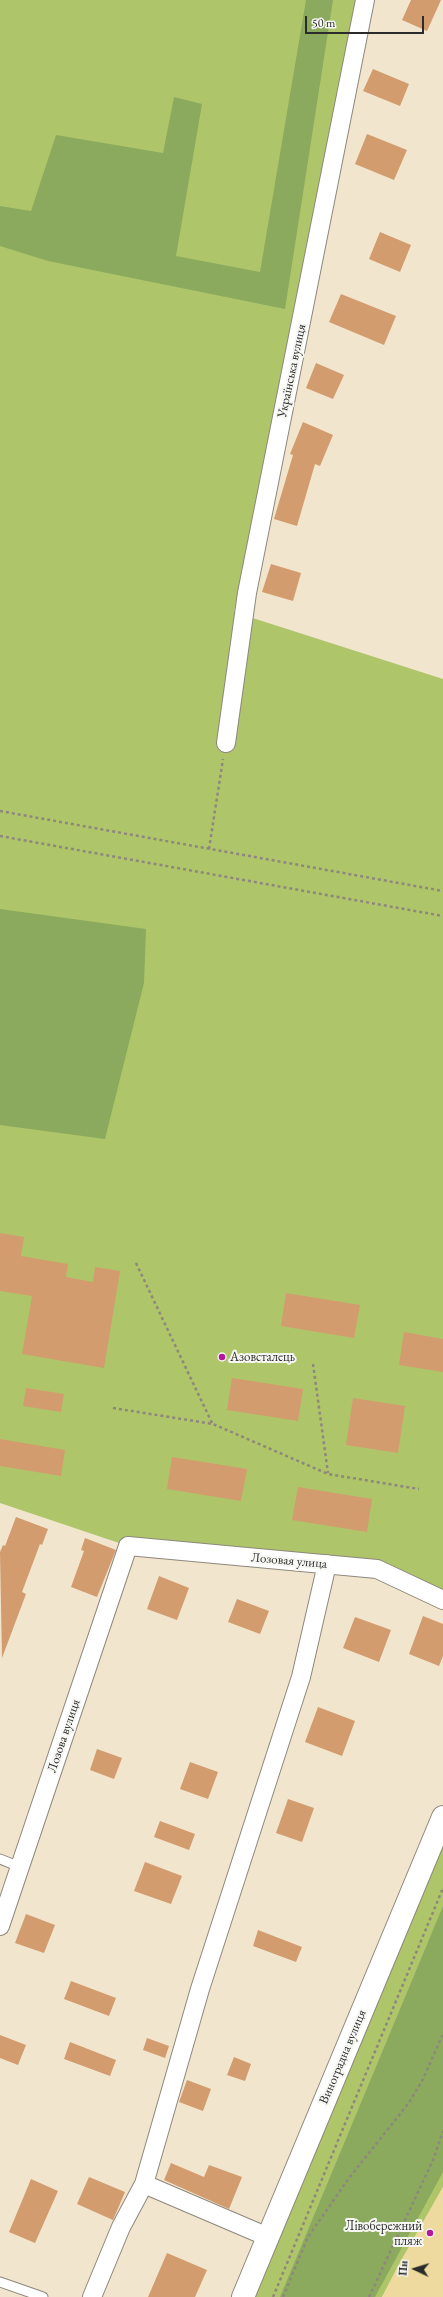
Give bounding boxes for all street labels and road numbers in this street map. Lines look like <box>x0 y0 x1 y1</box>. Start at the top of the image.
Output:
street label: Українська вулиця <box>274 323 310 419</box>
street label: Лозовая улица <box>250 1550 328 1572</box>
street label: Лозова вулиця <box>44 1697 84 1775</box>
street label: Виноградна вулиця <box>316 2008 370 2106</box>

